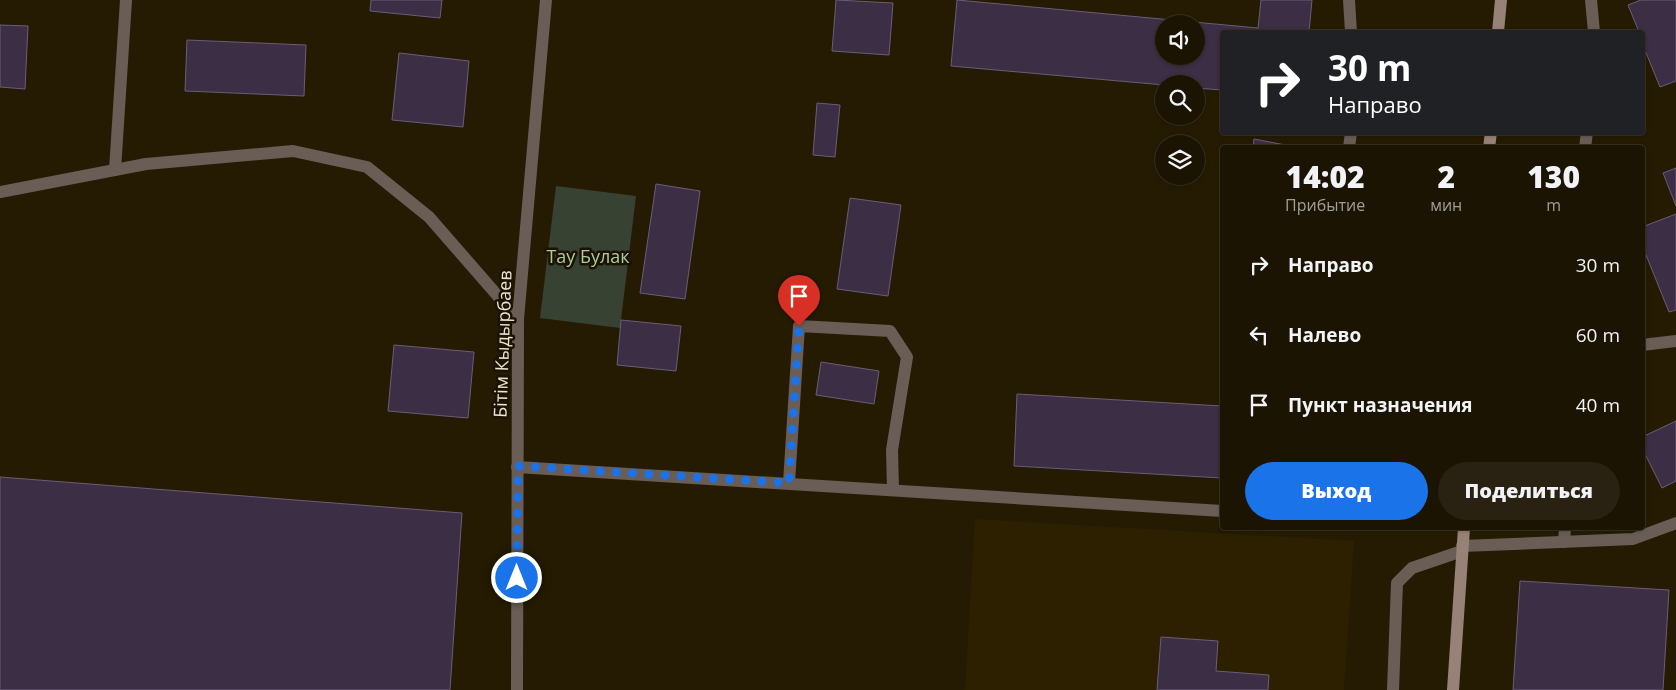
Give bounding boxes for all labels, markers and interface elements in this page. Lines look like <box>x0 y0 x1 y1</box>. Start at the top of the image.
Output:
map controls <box>1155 15 1205 185</box>
button: sound <box>1155 15 1205 65</box>
text: 30 m <box>1328 44 1411 91</box>
icon: right <box>1245 50 1310 115</box>
button: search <box>1155 75 1205 125</box>
text: Направо <box>1328 89 1422 119</box>
button: layers <box>1155 135 1205 185</box>
text: 14:02 <box>1286 156 1365 197</box>
text: 2 <box>1437 156 1455 197</box>
text: 130 <box>1527 156 1580 197</box>
text: Прибытие <box>1285 194 1365 216</box>
text: мин <box>1430 194 1462 216</box>
text: m <box>1546 194 1561 216</box>
park label: Тау Булак <box>546 244 630 268</box>
icon: right <box>1245 251 1273 279</box>
text: Направо <box>1288 252 1374 278</box>
text: 30 m <box>1576 252 1620 278</box>
street label: Бiтiм Кыдырбаев <box>487 270 517 418</box>
pin <box>778 275 820 326</box>
icon: arrive <box>785 282 813 310</box>
icon: left <box>1245 321 1273 349</box>
text: Налево <box>1288 322 1361 348</box>
text: 60 m <box>1576 322 1620 348</box>
icon: arrive <box>1245 391 1273 419</box>
text: Пункт назначения <box>1288 392 1473 418</box>
text: 40 m <box>1576 392 1620 418</box>
button: Выход <box>1245 462 1428 520</box>
button: Поделиться <box>1438 462 1620 520</box>
position arrow <box>490 551 542 603</box>

